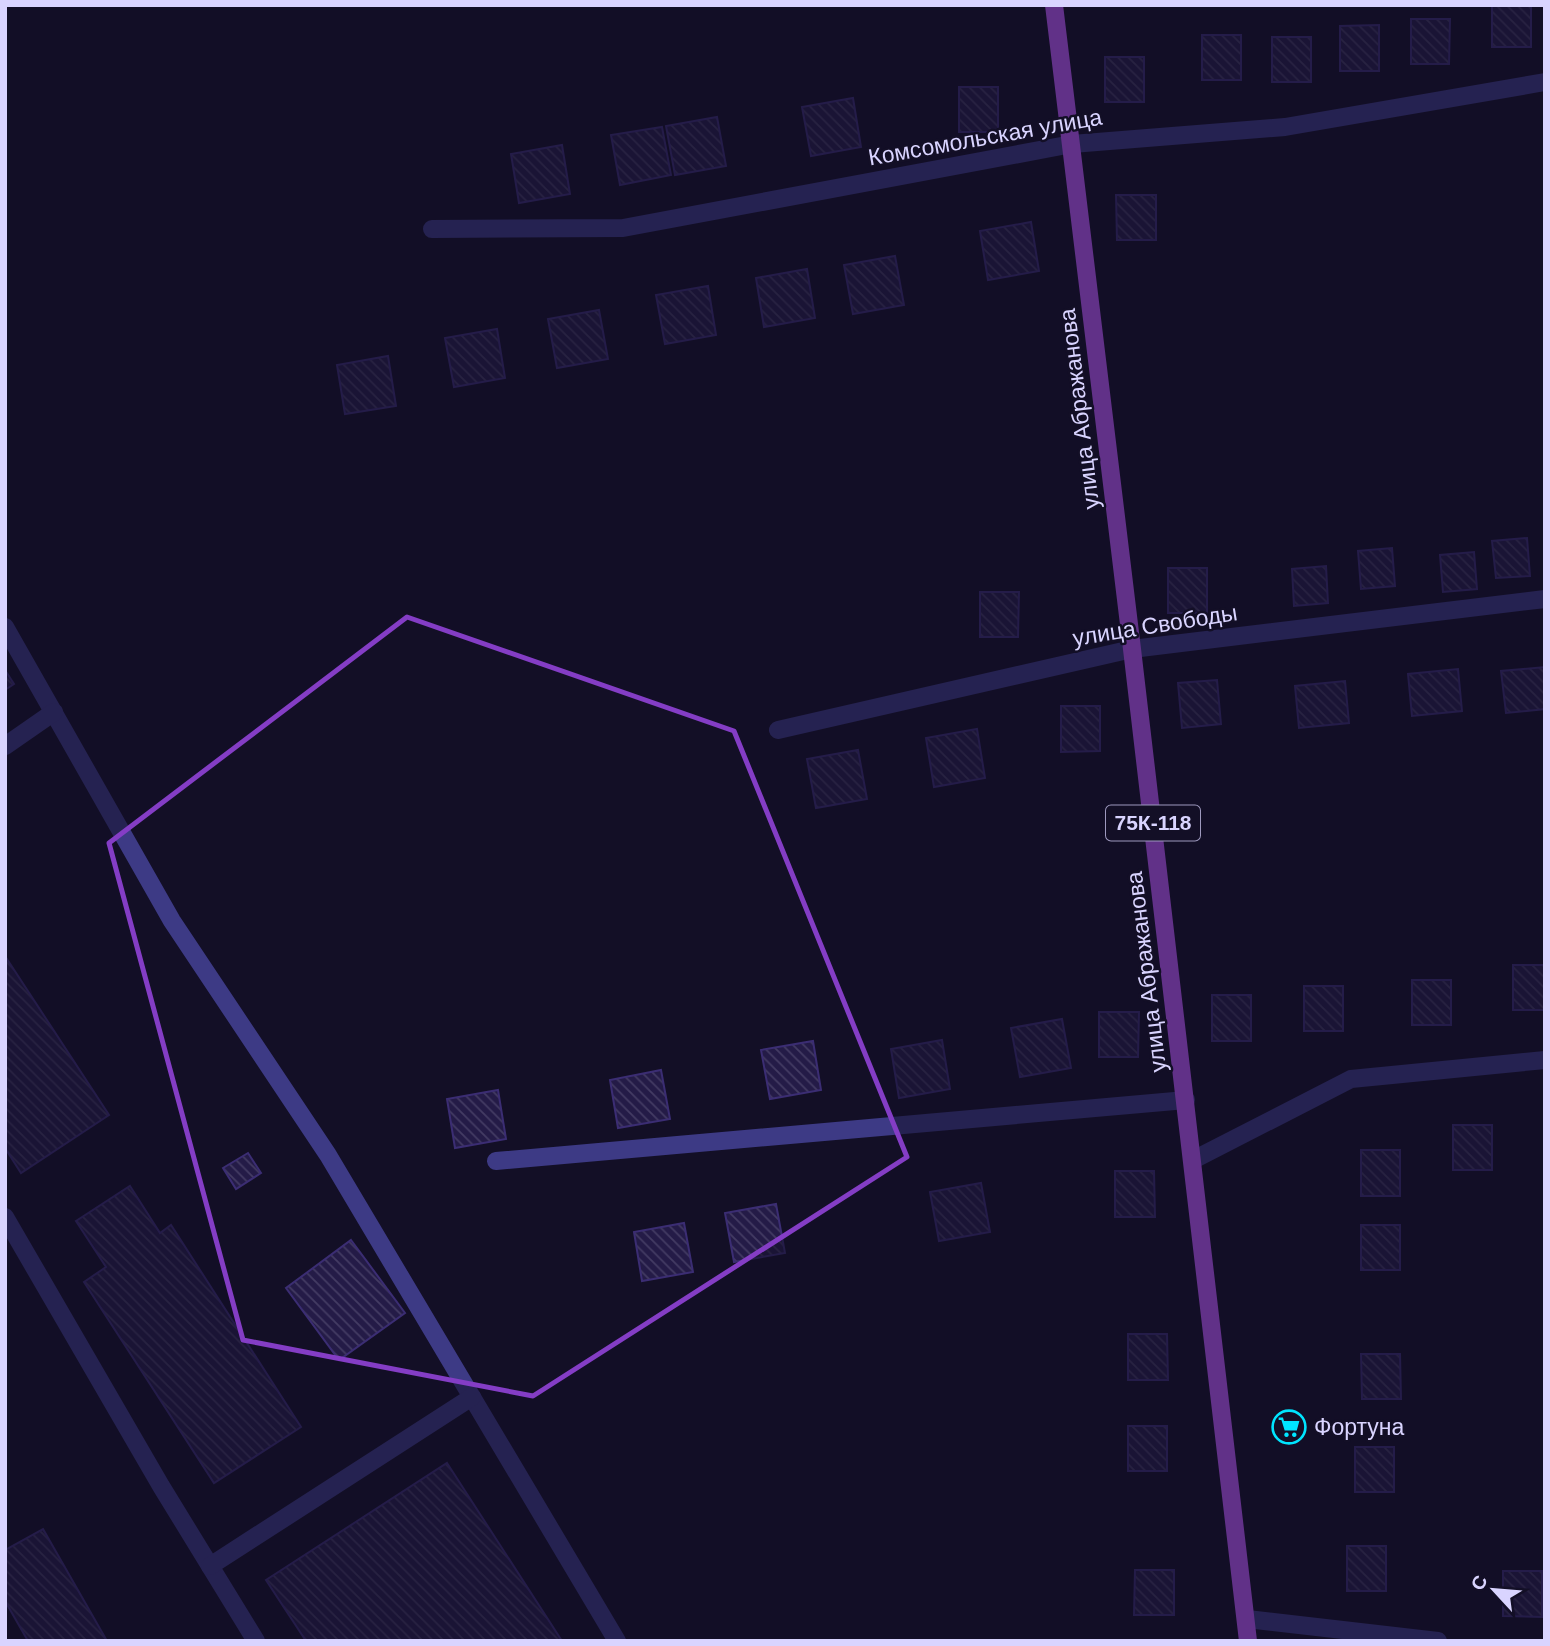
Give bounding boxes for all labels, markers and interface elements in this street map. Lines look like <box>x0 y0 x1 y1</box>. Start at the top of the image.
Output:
street label: Комсомольская улица <box>866 104 1104 170</box>
street label: улица Абражанова <box>1054 307 1104 511</box>
street label: улица Свободы <box>1071 599 1239 651</box>
road number: 75К-118 <box>1106 806 1200 840</box>
street label: улица Абражанова <box>1121 870 1171 1074</box>
supermarket icon: Фортуна <box>1270 1408 1308 1446</box>
place label: Фортуна <box>1314 1414 1405 1440</box>
north arrow <box>1459 1555 1529 1625</box>
text: С <box>1467 1572 1492 1594</box>

